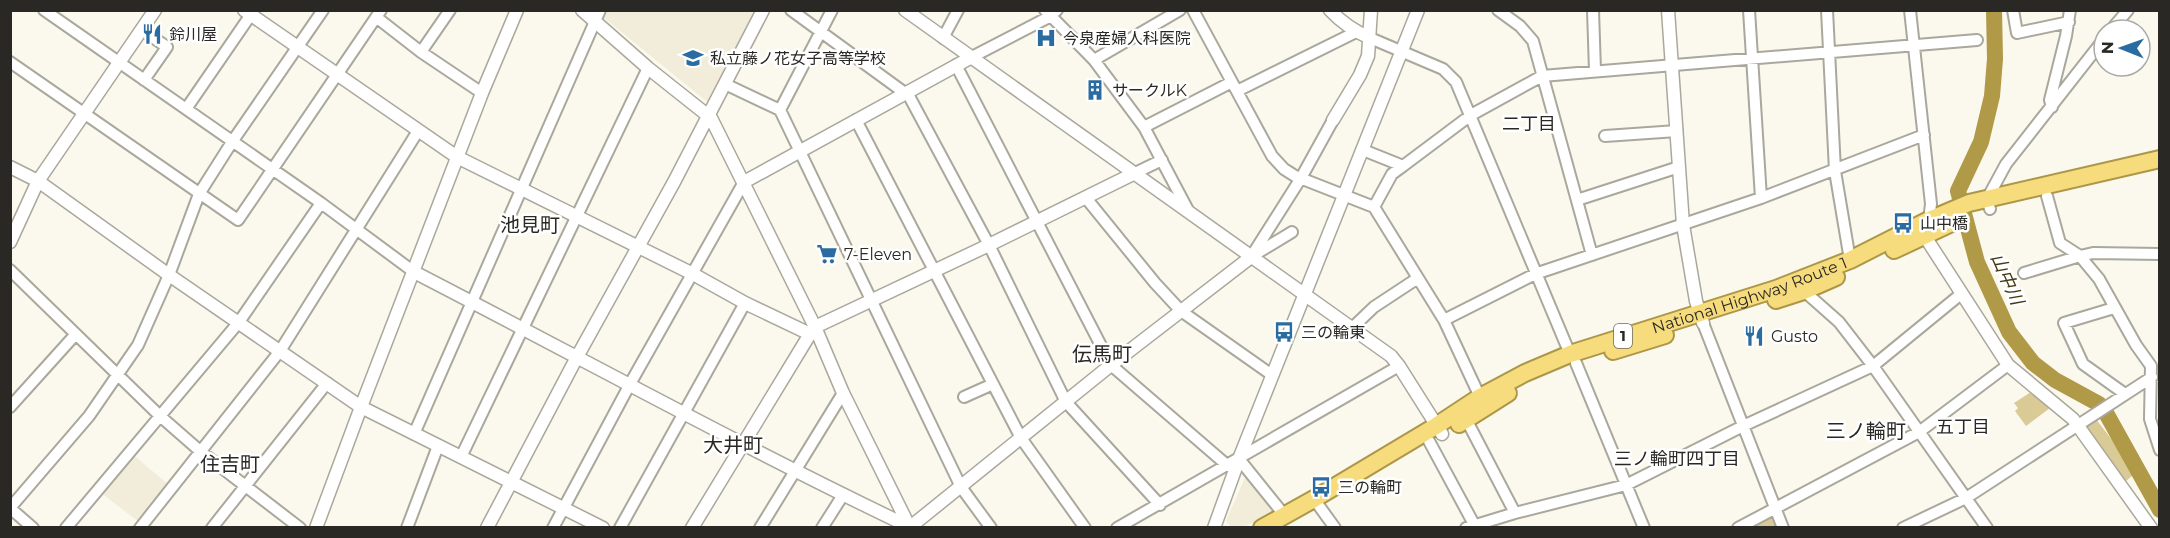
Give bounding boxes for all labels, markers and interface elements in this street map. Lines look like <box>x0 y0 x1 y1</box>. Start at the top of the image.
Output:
north arrow <box>2092 18 2152 78</box>
restaurant icon: 鈴川屋 <box>140 22 164 46</box>
place label: 鈴川屋 <box>169 25 217 44</box>
hospital icon: 今泉産婦人科医院 <box>1034 26 1058 50</box>
place label: 今泉産婦人科医院 <box>1063 29 1191 48</box>
text: N <box>2098 41 2117 54</box>
school or university icon: 私立藤ノ花女子高等学校 <box>681 46 705 70</box>
place label: 私立藤ノ花女子高等学校 <box>710 49 886 68</box>
building icon: サークルK <box>1083 78 1107 102</box>
place label: サークルK <box>1112 81 1188 100</box>
district label: 二丁目 <box>1502 113 1556 135</box>
bus stop icon: 山中橋 <box>1891 211 1915 235</box>
district label: 池見町 <box>500 213 560 237</box>
place label: 山中橋 <box>1920 214 1968 233</box>
supermarket icon: 7-Eleven <box>815 242 839 266</box>
place label: 7-Eleven <box>844 245 912 264</box>
water label: 山中川 <box>1986 250 2029 310</box>
street label: National Highway Route 1 <box>1649 253 1850 338</box>
bus stop icon: 三の輪東 <box>1272 320 1296 344</box>
place label: 三の輪東 <box>1301 323 1365 342</box>
road number: 1 <box>1614 324 1632 348</box>
restaurant icon: Gusto <box>1742 324 1766 348</box>
place label: Gusto <box>1771 327 1818 346</box>
district label: 伝馬町 <box>1072 342 1132 366</box>
district label: 五丁目 <box>1936 416 1990 438</box>
district label: 三ノ輪町 <box>1826 419 1906 443</box>
district label: 大井町 <box>703 433 763 457</box>
district label: 三ノ輪町四丁目 <box>1614 448 1740 470</box>
district label: 住吉町 <box>200 452 260 476</box>
bus stop icon: 三の輪町 <box>1309 475 1333 499</box>
place label: 三の輪町 <box>1338 478 1402 497</box>

